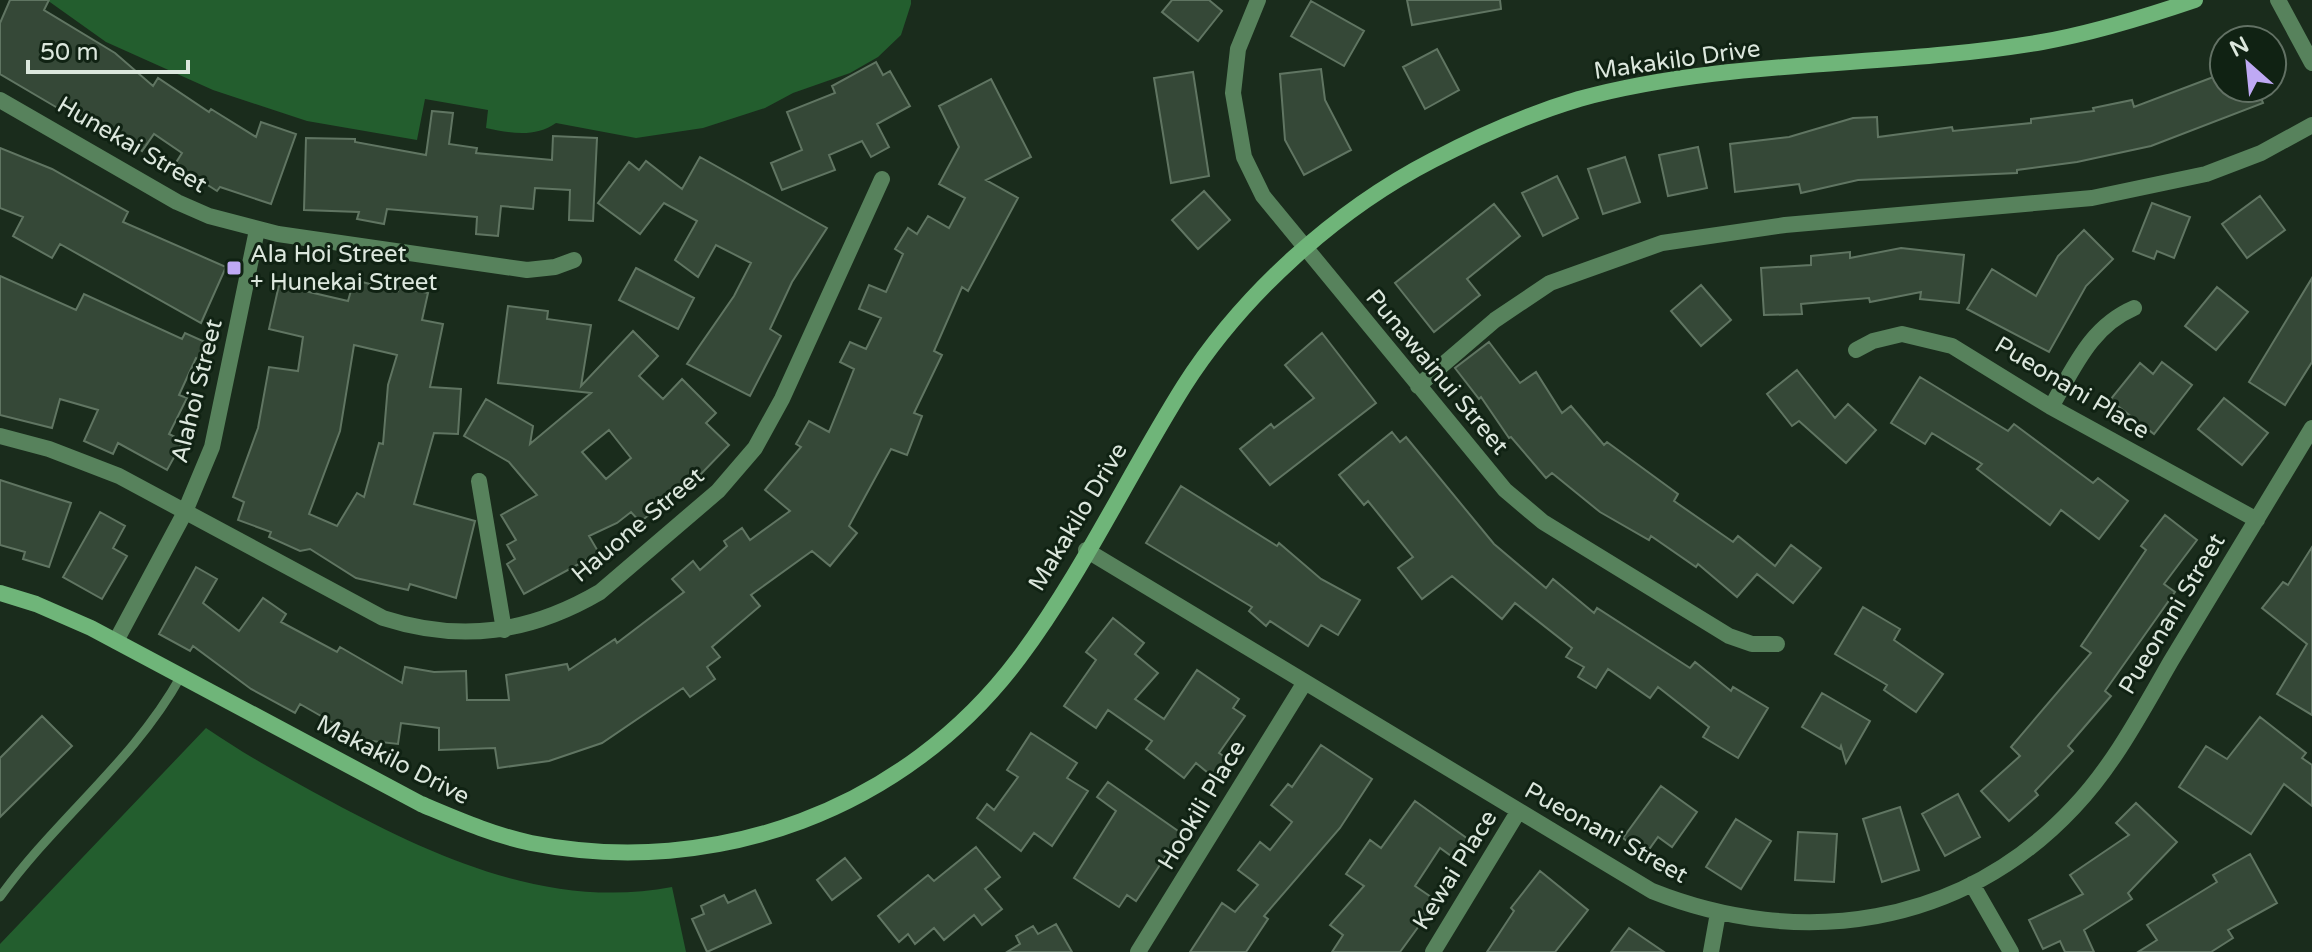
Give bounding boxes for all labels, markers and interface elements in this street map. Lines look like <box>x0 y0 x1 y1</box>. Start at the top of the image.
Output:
scale bar <box>28 24 188 74</box>
north arrow <box>2208 24 2288 104</box>
text: N <box>2226 31 2253 63</box>
street label: Makakilo Drive <box>1592 34 1762 86</box>
text: 50 m <box>40 38 98 67</box>
street label: Hunekai Street <box>52 91 212 199</box>
place label: Ala Hoi Street + Hunekai Street <box>250 240 438 297</box>
marker: Ala Hoi Street + Hunekai Street <box>225 259 243 277</box>
street label: Punawainui Street <box>1359 283 1515 461</box>
street label: Alahoi Street <box>165 316 229 466</box>
street label: Pueonani Place <box>1989 330 2155 446</box>
street label: Makakilo Drive <box>1022 438 1134 596</box>
street label: Hauone Street <box>566 461 710 589</box>
street label: Pueonani Street <box>2113 528 2231 700</box>
street label: Makakilo Drive <box>312 709 474 811</box>
street label: Hookili Place <box>1152 735 1252 875</box>
street label: Pueonani Street <box>1519 776 1693 890</box>
street label: Kewai Place <box>1407 805 1503 935</box>

